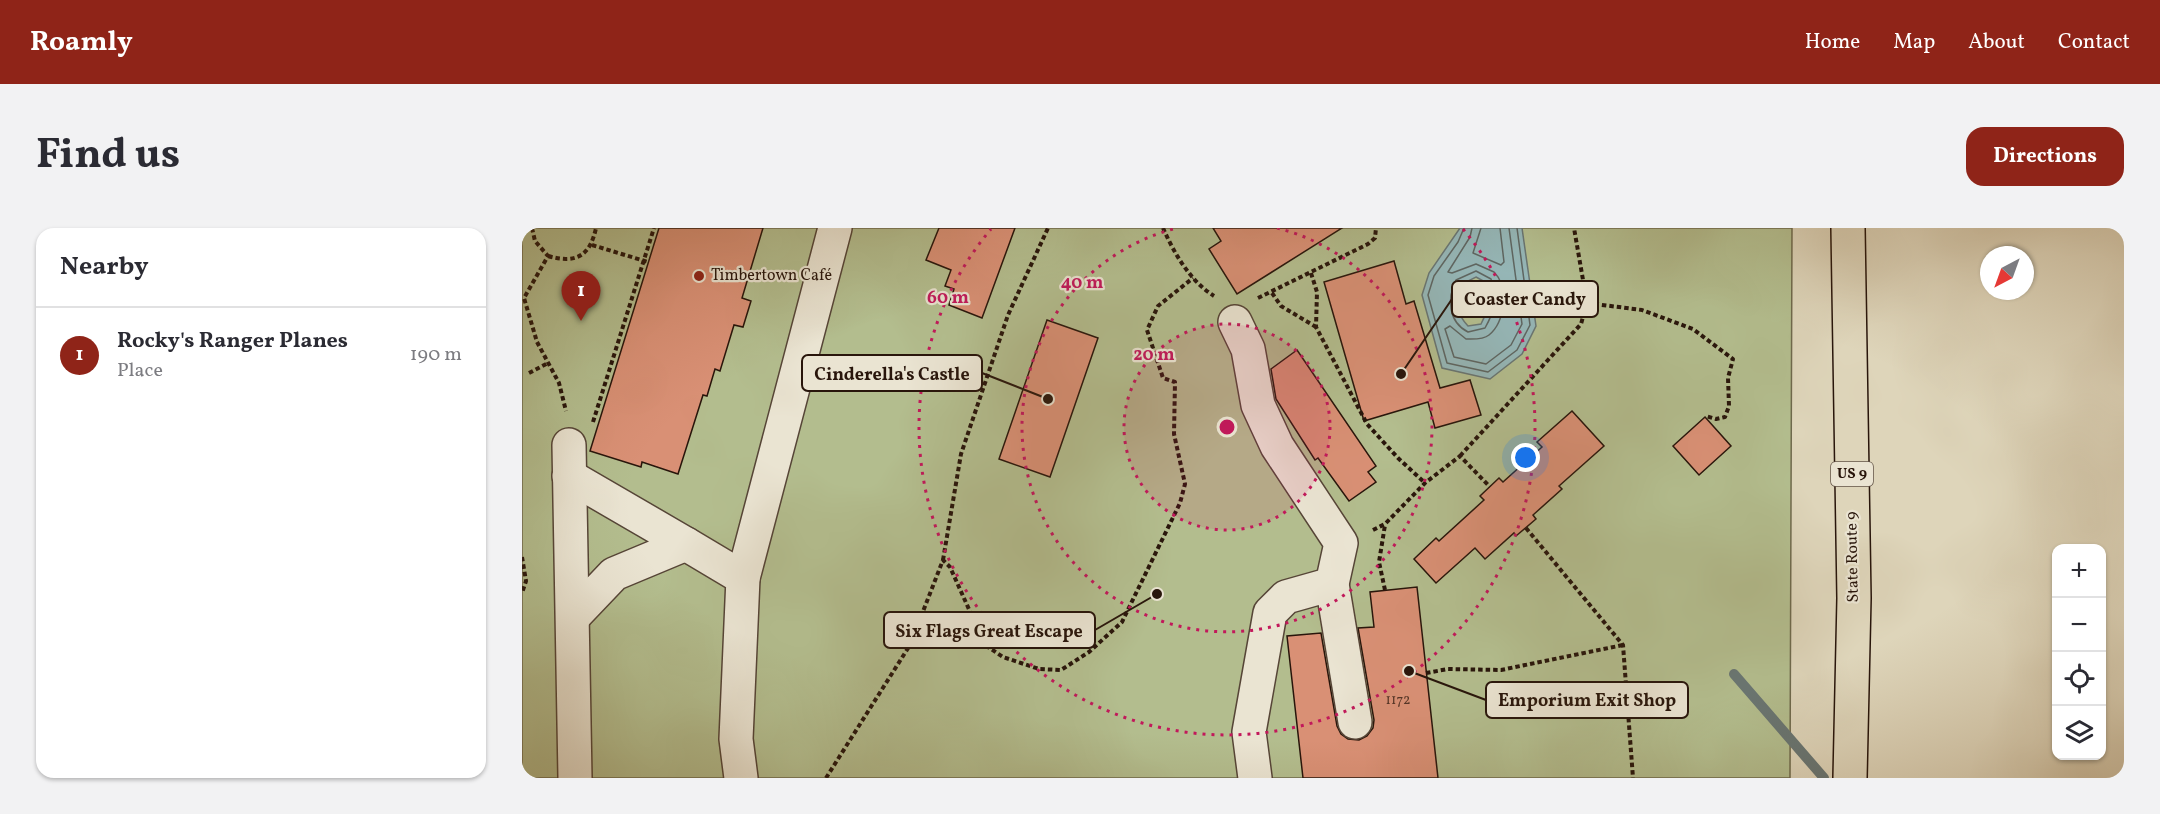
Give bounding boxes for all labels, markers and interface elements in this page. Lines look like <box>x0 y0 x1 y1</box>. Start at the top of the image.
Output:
text: Roamly <box>30 23 133 62</box>
text: Home <box>1805 28 1860 57</box>
text: Map <box>1893 28 1935 57</box>
text: About <box>1968 28 2025 57</box>
text: Contact <box>2058 28 2130 57</box>
text: Find us <box>36 127 180 186</box>
button: Directions <box>1966 127 2124 186</box>
north arrow <box>1980 246 2034 300</box>
text: Nearby <box>60 249 149 285</box>
place label: Timbertown Café <box>711 265 832 287</box>
marker: Timbertown Café <box>692 269 706 283</box>
text: 40 m <box>1061 271 1103 296</box>
pin: 1 <box>562 272 600 321</box>
callout: Coaster Candy <box>1452 281 1598 317</box>
text: 60 m <box>927 286 969 311</box>
text: Coaster Candy <box>1464 288 1586 313</box>
text: Rocky's Ranger Planes <box>117 326 348 357</box>
text: 1 <box>75 341 84 369</box>
text: 190 m <box>410 341 462 369</box>
text: 20 m <box>1133 343 1175 368</box>
callout: Cinderella's Castle <box>802 355 982 391</box>
text: Place <box>117 357 163 385</box>
text: Cinderella's Castle <box>814 363 970 388</box>
centre of rings <box>1217 417 1237 437</box>
your location <box>1511 443 1540 472</box>
road number: US 9 <box>1831 462 1873 486</box>
street label: State Route 9 <box>1841 511 1865 603</box>
map controls <box>2052 544 2106 760</box>
button: + <box>2052 544 2106 598</box>
button: − <box>2052 598 2106 652</box>
callout: Six Flags Great Escape <box>884 612 1095 648</box>
text: Six Flags Great Escape <box>895 620 1083 645</box>
button: locate <box>2052 652 2106 706</box>
callout: Emporium Exit Shop <box>1486 682 1688 718</box>
text: Emporium Exit Shop <box>1498 689 1676 714</box>
house number: 1172 <box>1386 691 1410 710</box>
button: layers <box>2052 706 2106 760</box>

